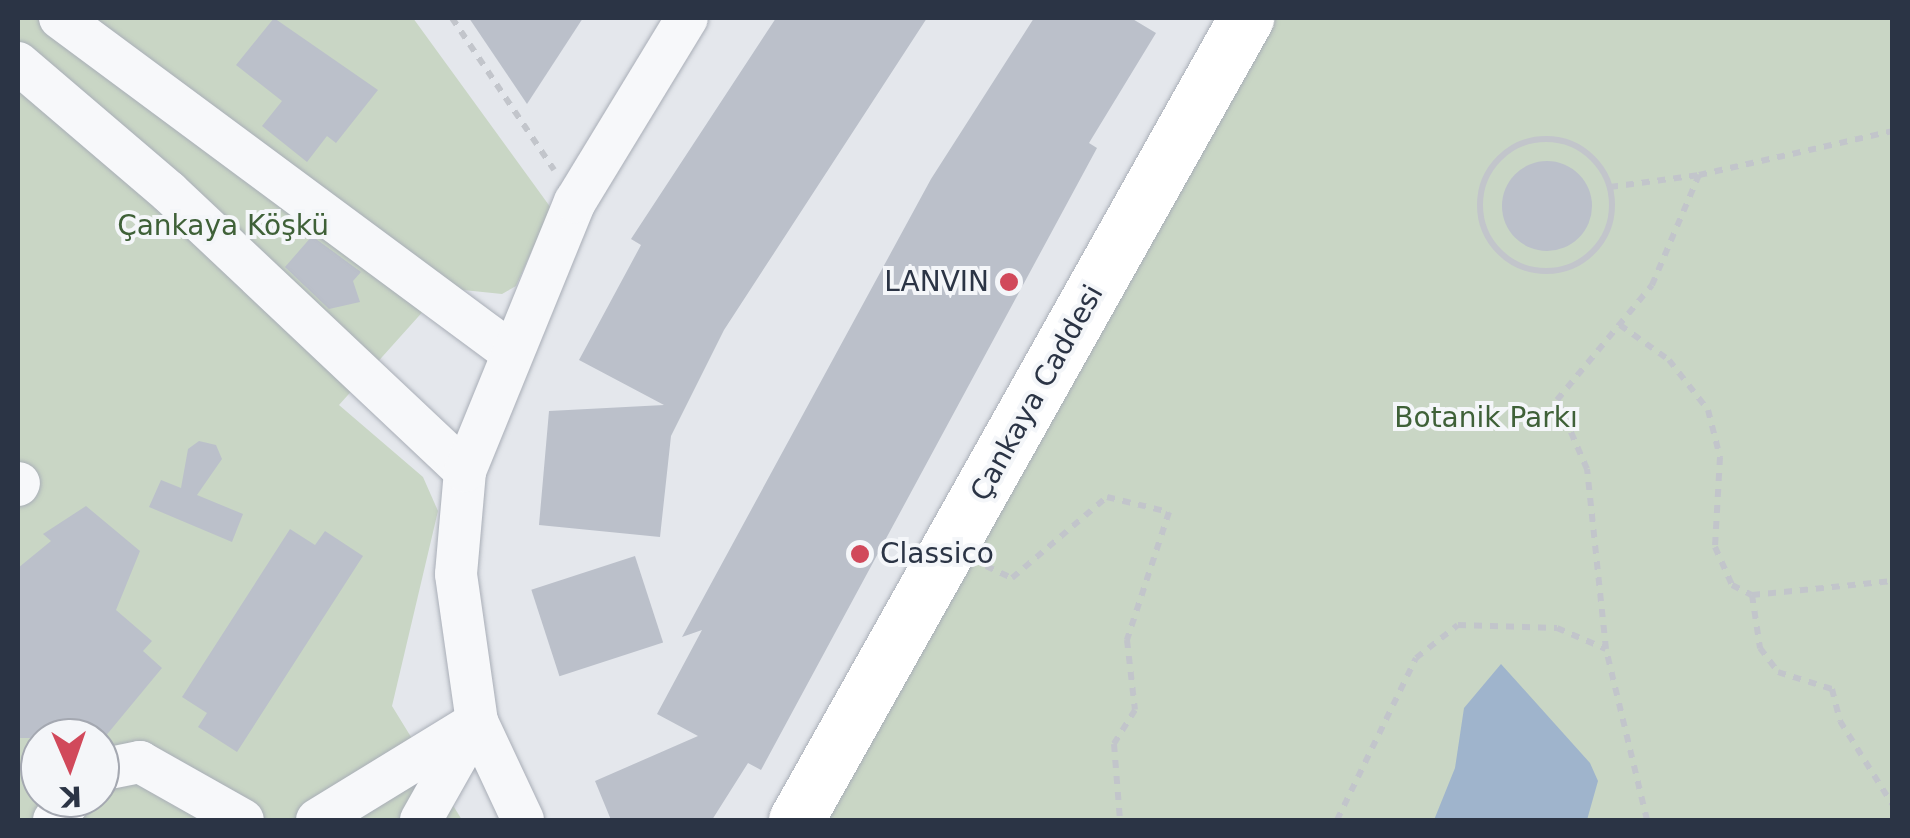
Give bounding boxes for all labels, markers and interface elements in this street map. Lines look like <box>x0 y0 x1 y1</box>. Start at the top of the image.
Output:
park label: Çankaya Köşkü <box>117 209 329 243</box>
place label: LANVIN <box>884 265 989 299</box>
marker: LANVIN <box>998 271 1020 293</box>
street label: Çankaya Caddesi <box>964 279 1110 507</box>
park label: Botanik Parkı <box>1394 401 1578 435</box>
place label: Classico <box>880 537 994 571</box>
marker: Classico <box>849 543 871 565</box>
north arrow <box>20 718 120 818</box>
text: K <box>60 780 82 813</box>

